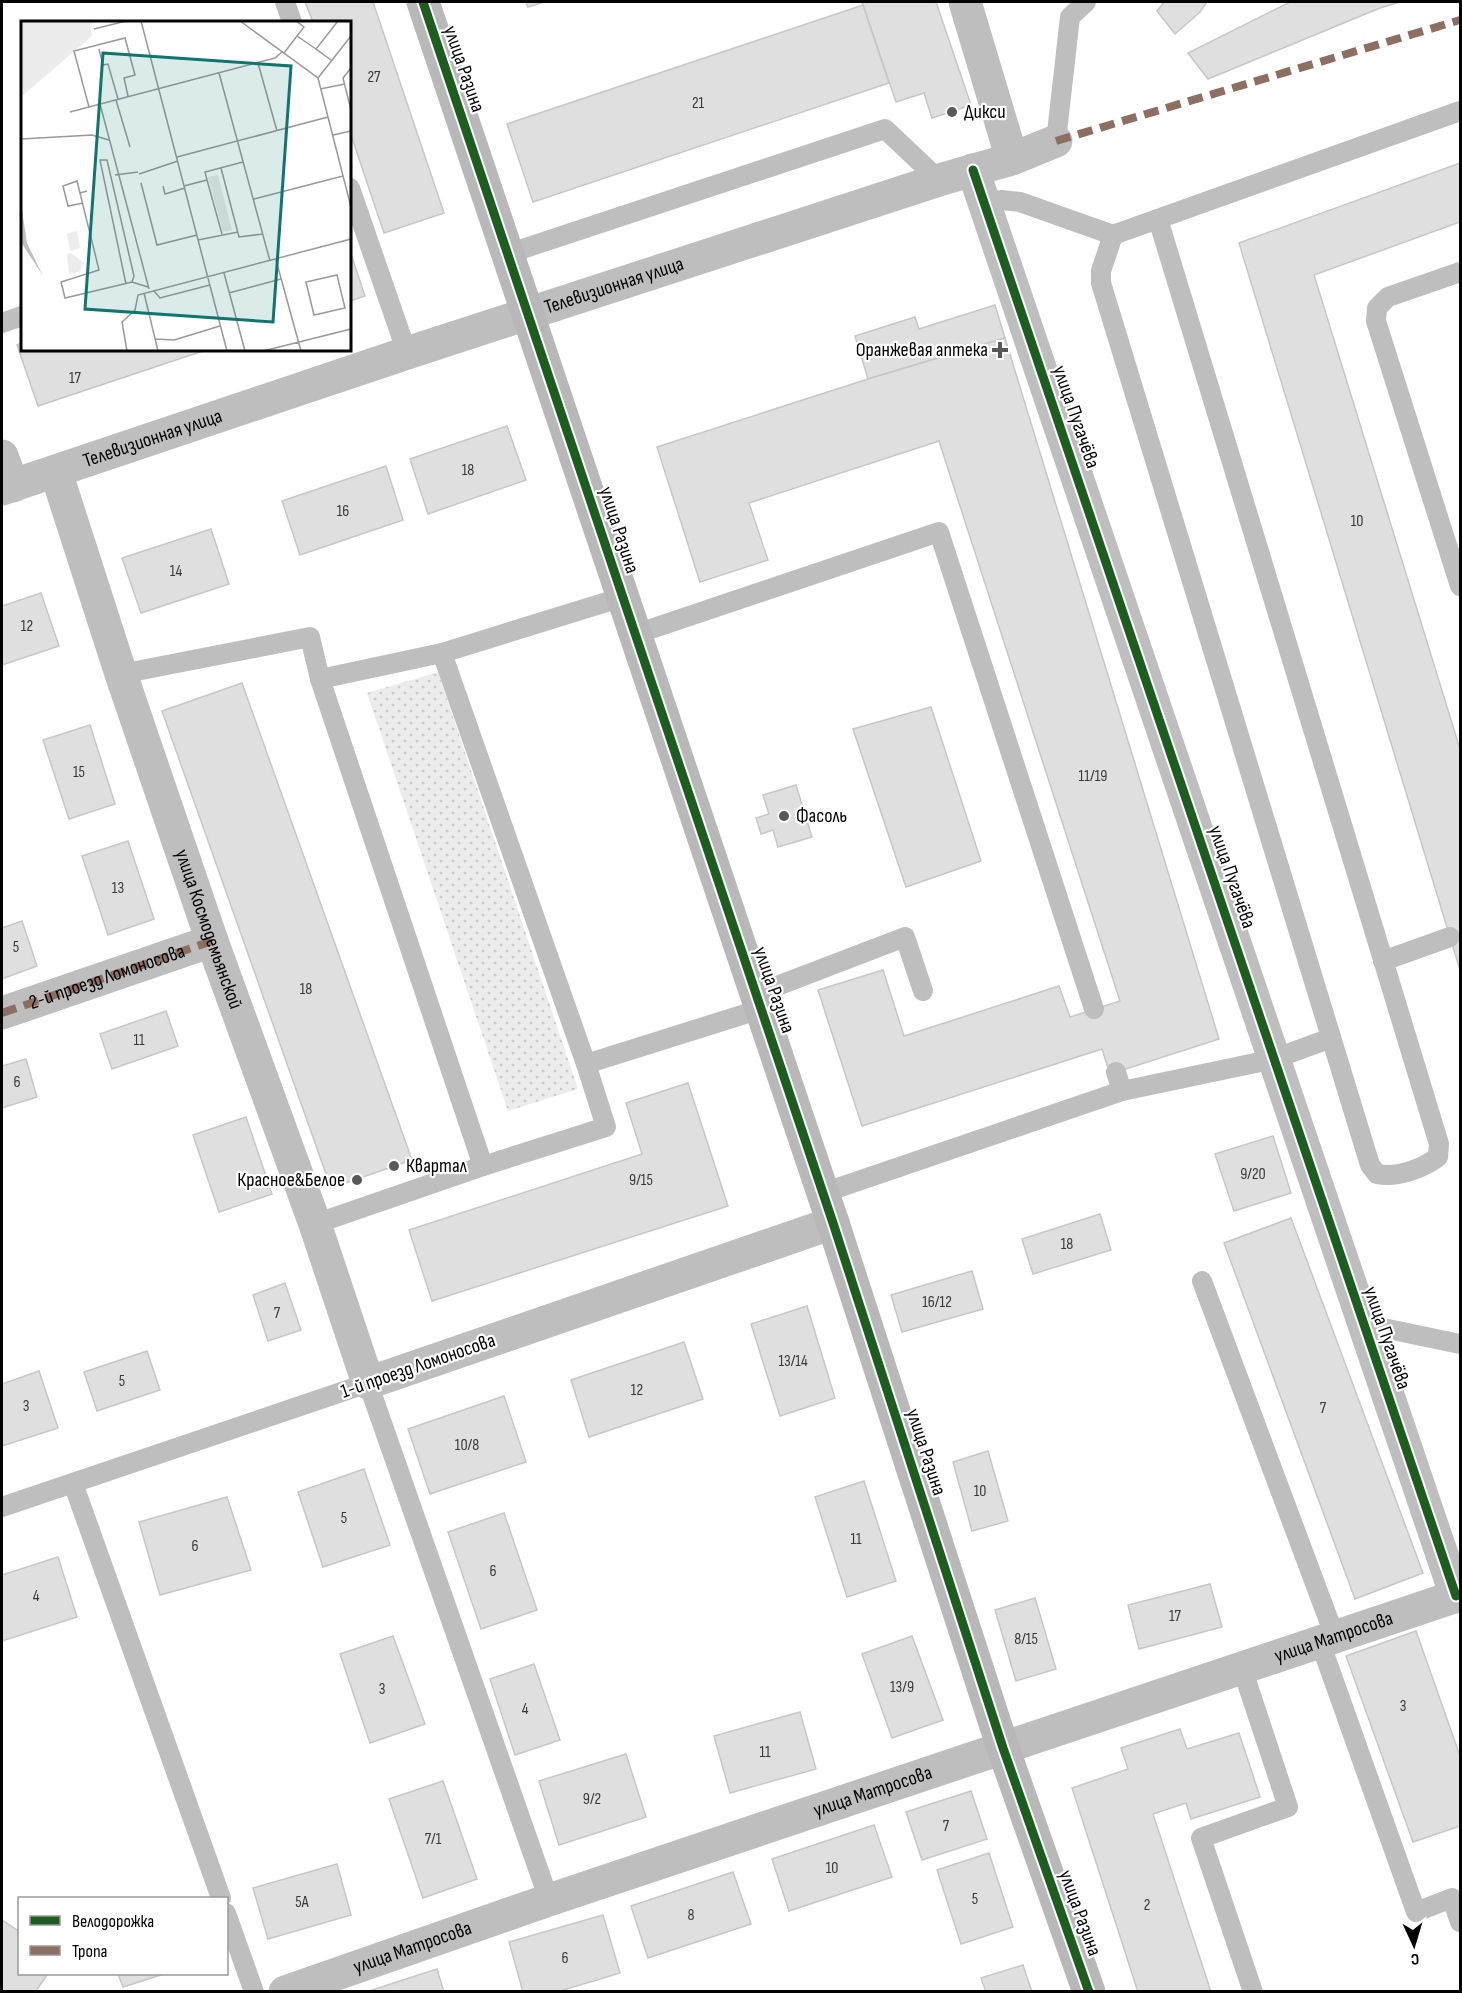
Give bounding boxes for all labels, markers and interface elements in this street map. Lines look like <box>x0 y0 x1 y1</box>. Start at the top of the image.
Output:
inset map <box>21 21 351 351</box>
street label: улица Разина <box>438 23 490 115</box>
house number: 27 <box>367 68 381 87</box>
house number: 21 <box>692 94 705 113</box>
place label: Дикси <box>964 100 1006 124</box>
marker: Дикси <box>945 105 959 119</box>
street label: Телевизионная улица <box>541 252 687 319</box>
place label: Оранжевая аптека <box>856 338 988 362</box>
marker: Оранжевая аптека <box>993 343 1007 357</box>
street label: улица Пугачёва <box>1047 362 1105 472</box>
house number: 17 <box>69 369 82 388</box>
street label: Телевизионная улица <box>80 404 225 473</box>
house number: 18 <box>462 461 474 480</box>
street label: улица Разина <box>594 484 644 576</box>
house number: 16 <box>337 502 349 521</box>
house number: 10 <box>1351 512 1363 531</box>
house number: 14 <box>170 562 182 581</box>
house number: 12 <box>21 617 33 636</box>
house number: 15 <box>73 763 85 782</box>
house number: 11/19 <box>1079 767 1107 786</box>
place label: Фасоль <box>796 804 847 828</box>
marker: Фасоль <box>777 809 791 823</box>
street label: улица Пугачёва <box>1203 822 1261 932</box>
street label: улица Космодемьянской <box>170 846 248 1012</box>
house number: 13 <box>112 879 124 898</box>
house number: 5 <box>13 938 19 957</box>
street label: 2-й проезд Ломоносова <box>26 939 188 1015</box>
street label: улица Разина <box>748 944 800 1036</box>
house number: 18 <box>300 980 312 999</box>
house number: 11 <box>133 1031 145 1050</box>
house number: 6 <box>13 1073 21 1092</box>
place label: Квартал <box>406 1154 467 1178</box>
marker: Квартал <box>387 1159 401 1173</box>
house number: 9/20 <box>1240 1165 1266 1184</box>
place label: Красное&Белое <box>237 1168 345 1192</box>
house number: 9/15 <box>629 1171 653 1190</box>
marker: Красное&Белое <box>350 1173 364 1187</box>
house number: 18 <box>1061 1235 1073 1254</box>
street label: улица Пугачёва <box>1358 1283 1416 1393</box>
house number: 16/12 <box>922 1293 952 1312</box>
house number: 7 <box>274 1304 281 1323</box>
street label: 1-й проезд Ломоносова <box>338 1328 498 1404</box>
house number: 13/14 <box>778 1352 808 1371</box>
house number: 5 <box>119 1372 125 1391</box>
house number: 12 <box>631 1381 643 1400</box>
house number: 3 <box>23 1397 29 1416</box>
house number: 7 <box>1320 1399 1327 1418</box>
street label: улица Разина <box>901 1406 951 1498</box>
house number: 10/8 <box>455 1436 479 1455</box>
house number: 10 <box>974 1482 986 1501</box>
house number: 5 <box>341 1509 347 1528</box>
house number: 11 <box>850 1530 862 1549</box>
house number: 6 <box>191 1537 199 1556</box>
house number: 6 <box>489 1562 497 1581</box>
house number: 4 <box>33 1587 40 1606</box>
street label: улица Матросова <box>1271 1606 1396 1668</box>
house number: 17 <box>1169 1607 1182 1626</box>
house number: 8/15 <box>1014 1630 1038 1649</box>
house number: 13/9 <box>890 1678 914 1697</box>
house number: 3 <box>379 1680 385 1699</box>
house number: 3 <box>1400 1697 1406 1716</box>
house number: 4 <box>522 1700 529 1719</box>
house number: 11 <box>759 1743 771 1762</box>
street label: улица Матросова <box>810 1761 935 1823</box>
house number: 9/2 <box>583 1790 601 1809</box>
house number: 7 <box>943 1817 950 1836</box>
house number: 7/1 <box>425 1830 442 1849</box>
house number: 10 <box>826 1859 838 1878</box>
street label: улица Разина <box>1053 1867 1107 1959</box>
house number: 5 <box>972 1890 978 1909</box>
house number: 5А <box>295 1893 309 1912</box>
house number: 2 <box>1144 1896 1150 1915</box>
legend <box>18 1897 228 1975</box>
house number: 8 <box>687 1906 695 1925</box>
text: Велодорожка <box>72 1911 154 1932</box>
north arrow <box>1384 1915 1444 1975</box>
street label: улица Матросова <box>350 1916 475 1979</box>
text: Тропа <box>72 1941 108 1962</box>
house number: 6 <box>561 1949 569 1968</box>
text: С <box>1410 1949 1420 1968</box>

